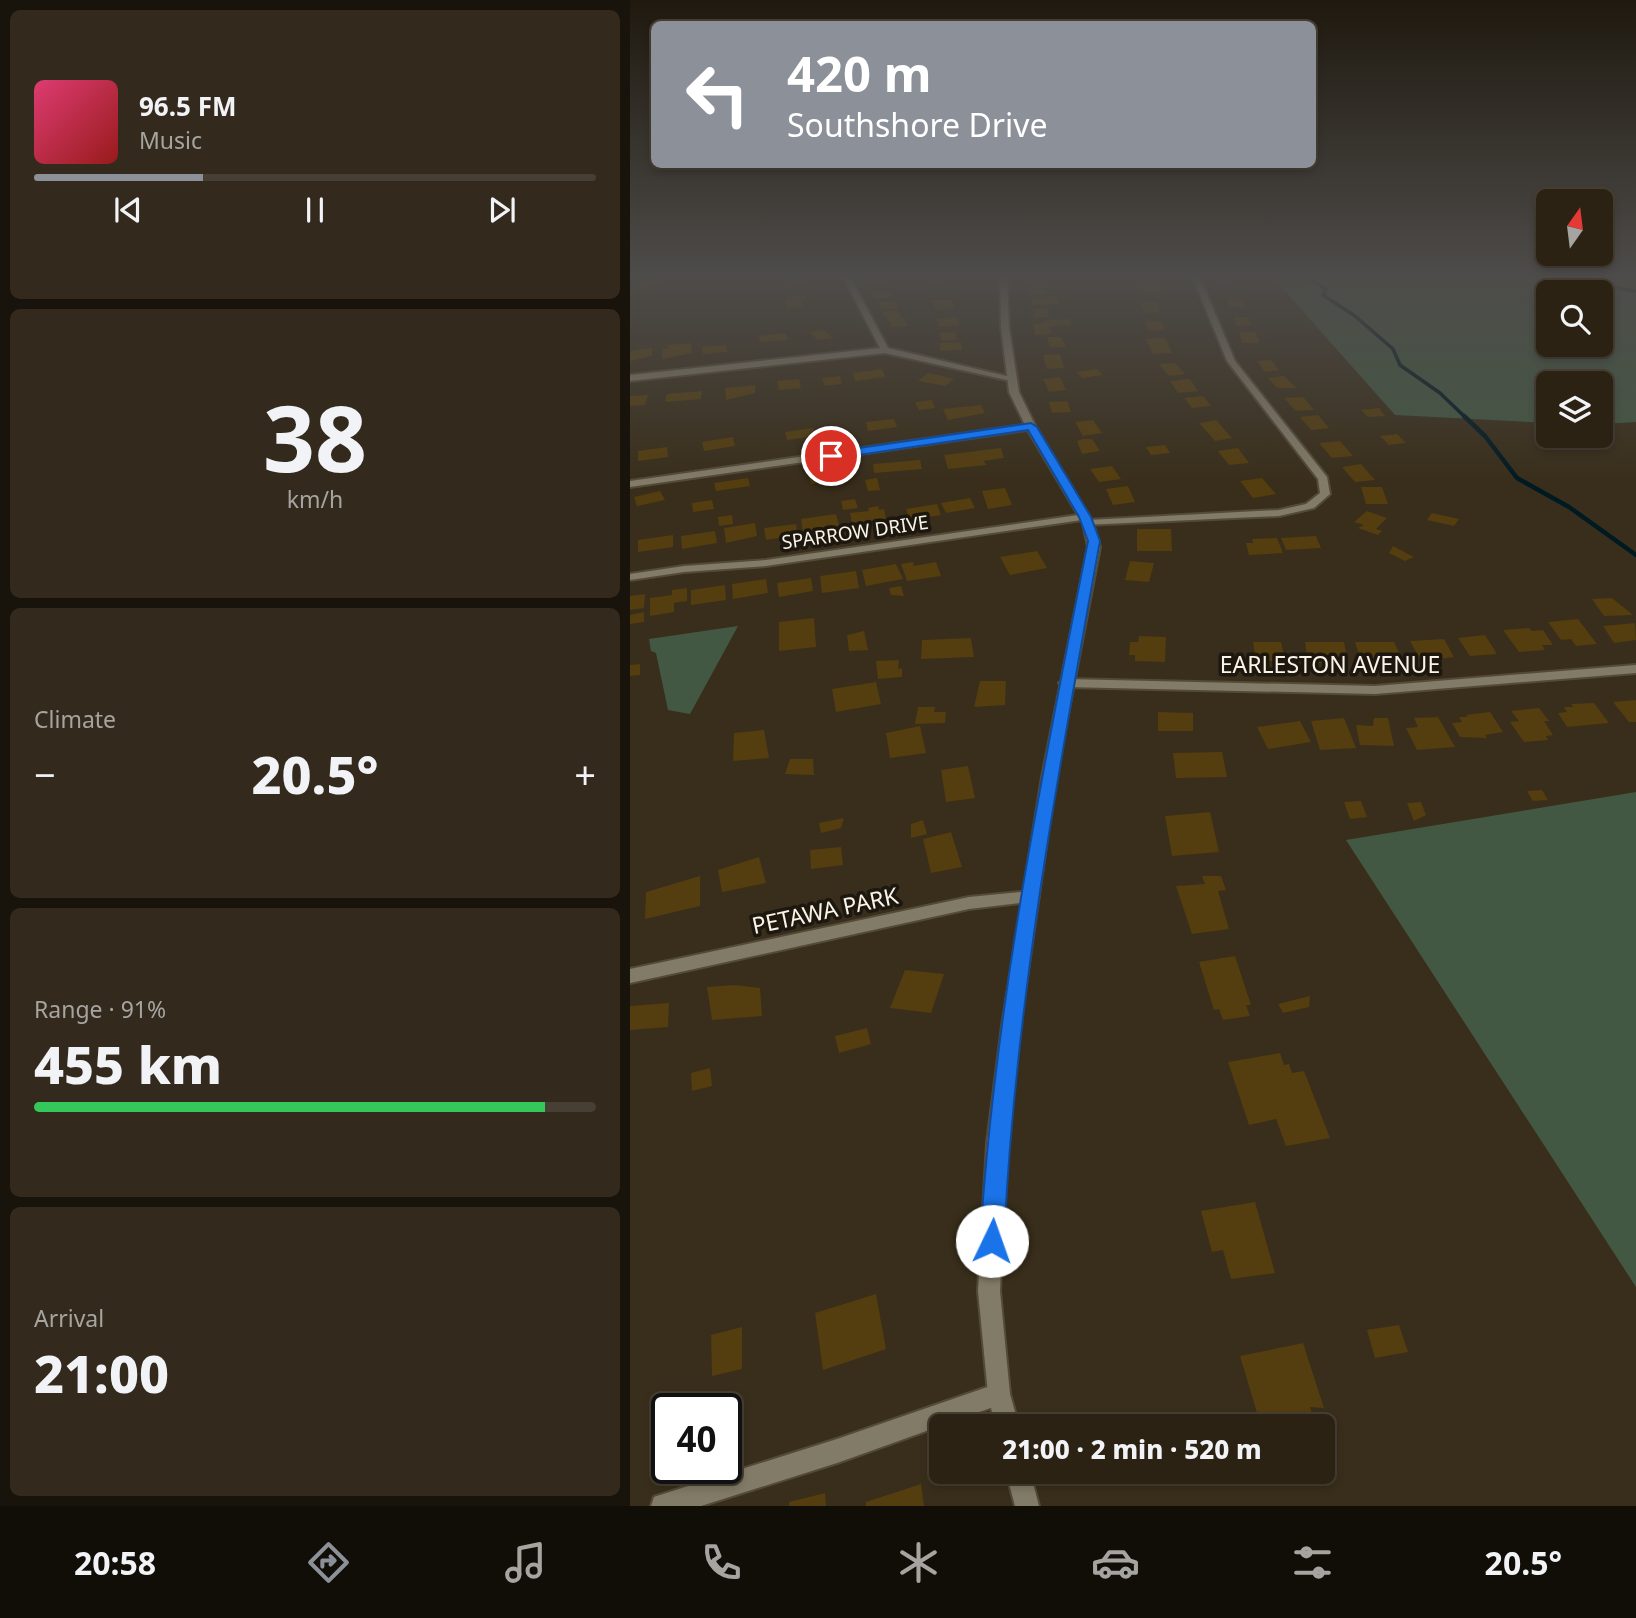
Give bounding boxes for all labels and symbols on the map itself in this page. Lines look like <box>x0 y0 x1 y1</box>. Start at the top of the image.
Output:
north arrow <box>1536 189 1614 266</box>
pin <box>801 426 861 486</box>
street label: SPARROW DRIVE <box>780 509 930 555</box>
street label: EARLESTON AVENUE <box>1220 648 1440 680</box>
street label: PETAWA PARK <box>749 879 902 941</box>
position arrow <box>955 1204 1029 1278</box>
speed limit sign: 40 <box>651 1393 742 1484</box>

